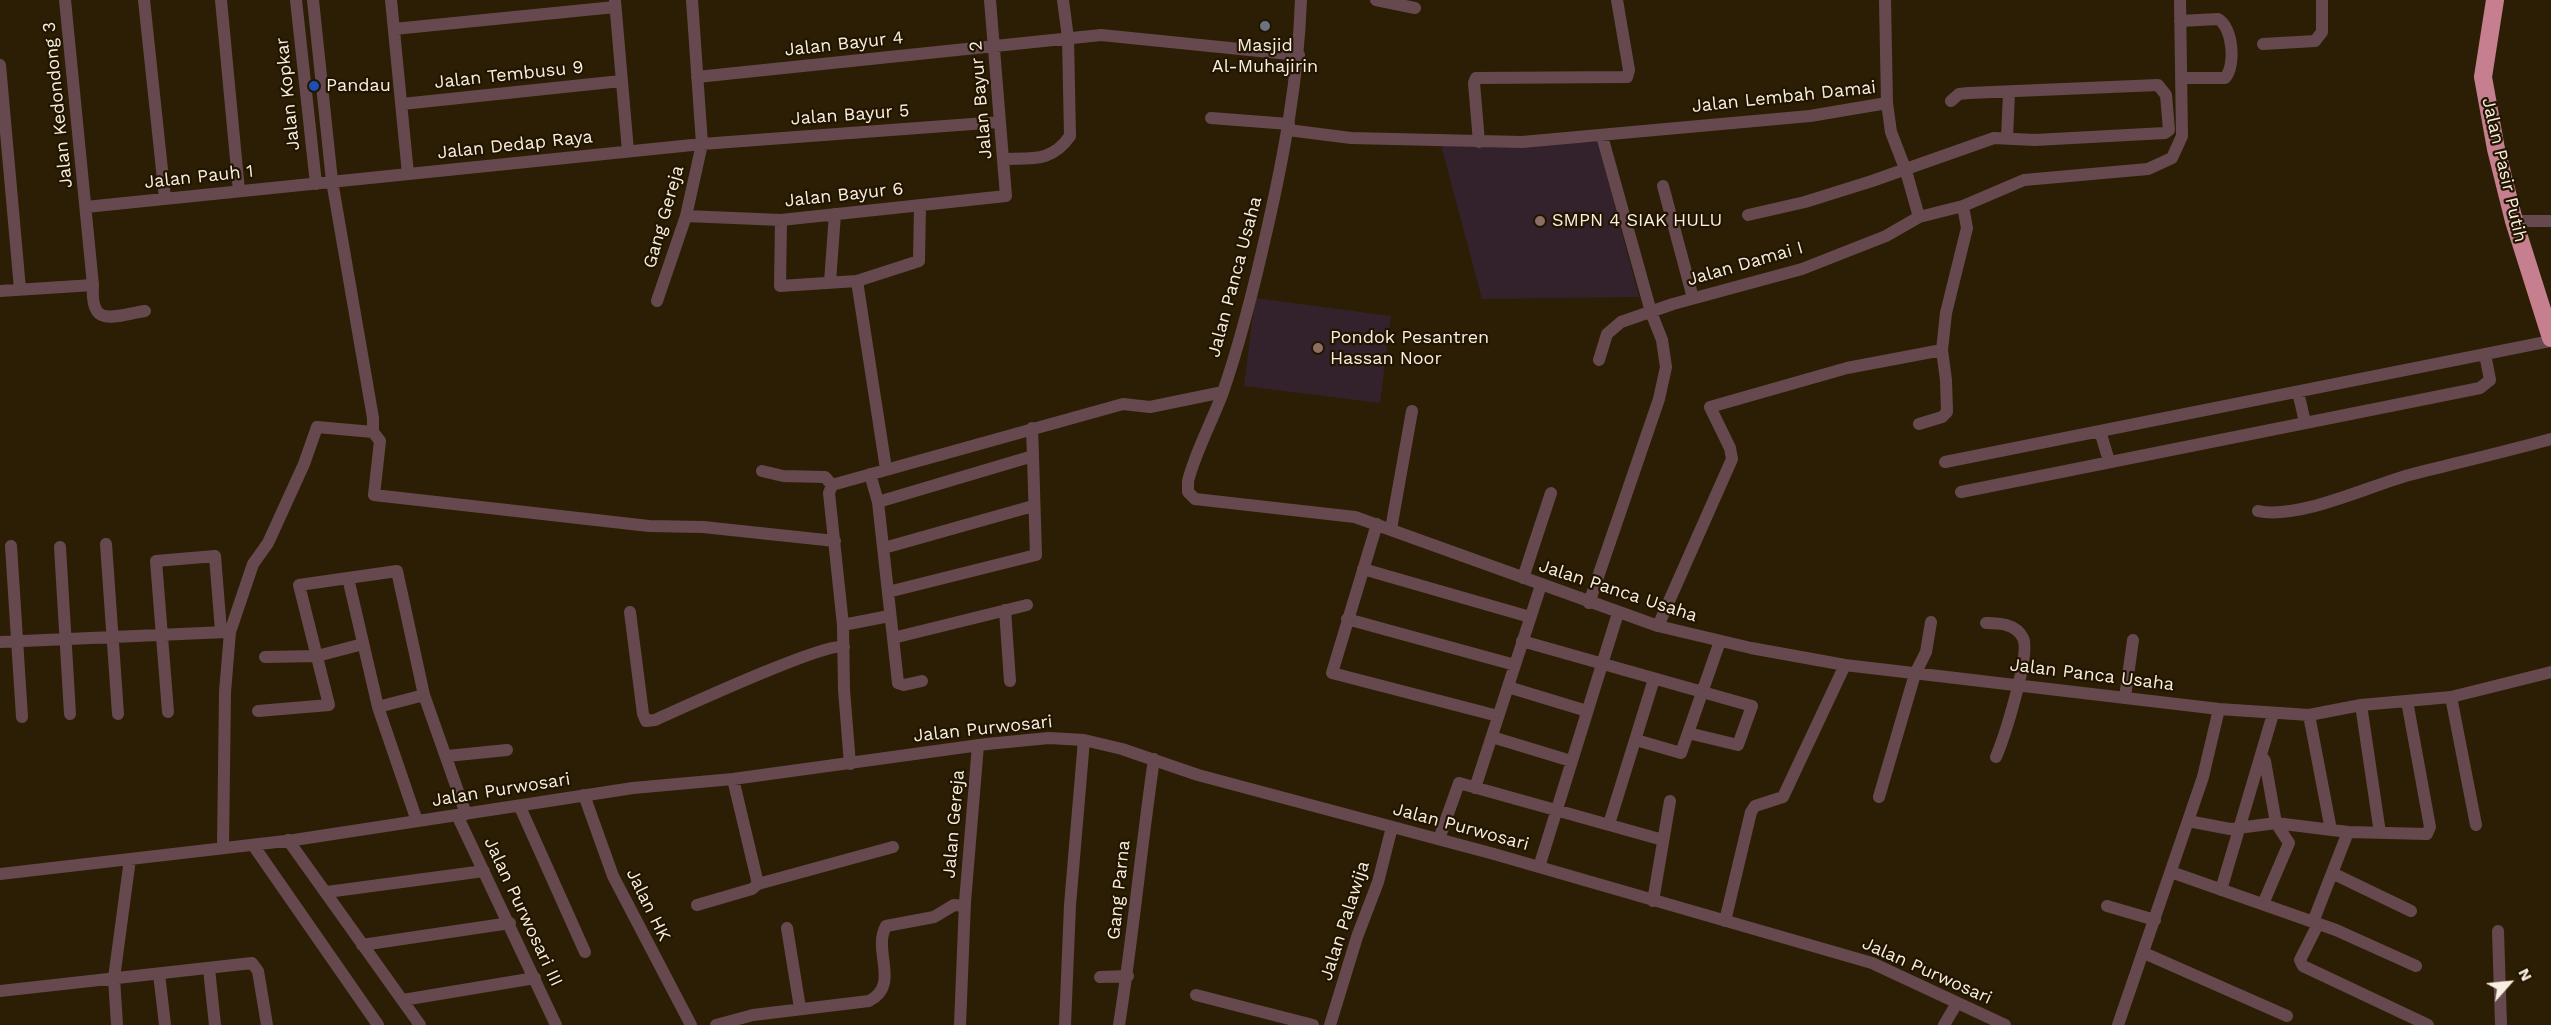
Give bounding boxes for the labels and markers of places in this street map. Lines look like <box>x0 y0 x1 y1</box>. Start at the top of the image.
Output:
marker: Masjid Al-Muhajirin <box>1258 19 1272 33</box>
place label: Masjid Al-Muhajirin <box>1212 35 1318 78</box>
place label: Pandau <box>326 75 391 97</box>
marker: Pandau <box>307 79 321 93</box>
place label: SMPN 4 SIAK HULU <box>1552 210 1722 232</box>
marker: SMPN 4 SIAK HULU <box>1533 214 1547 228</box>
place label: Pondok Pesantren Hassan Noor <box>1330 327 1489 370</box>
marker: Pondok Pesantren Hassan Noor <box>1311 341 1325 355</box>

